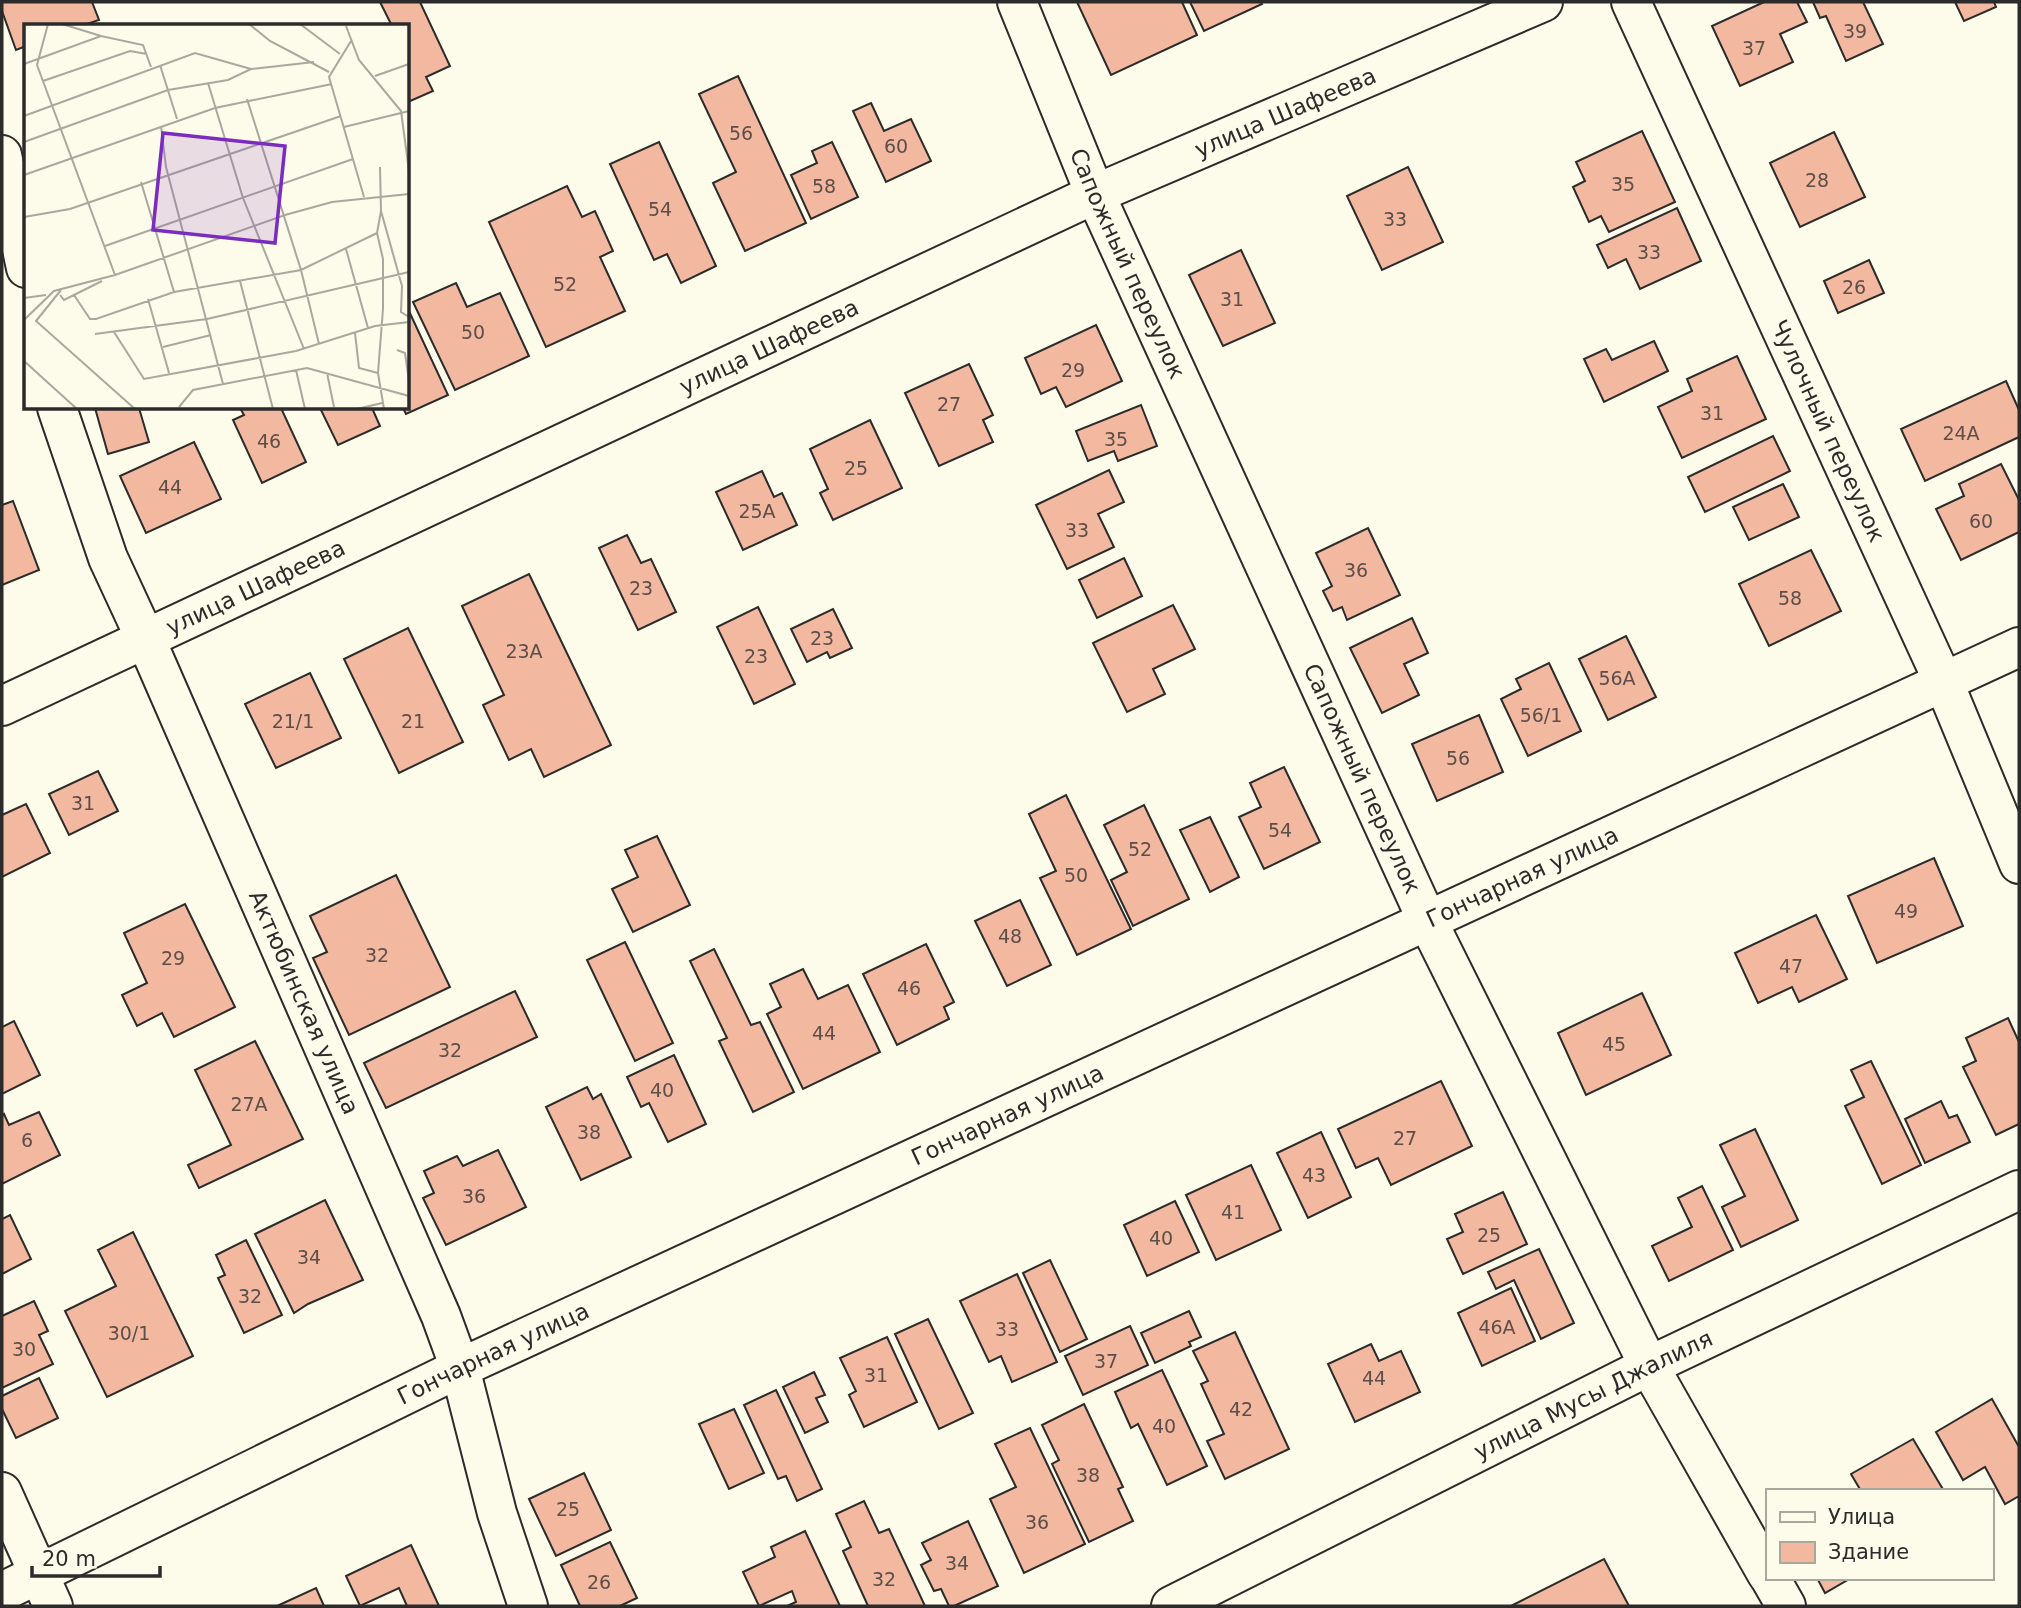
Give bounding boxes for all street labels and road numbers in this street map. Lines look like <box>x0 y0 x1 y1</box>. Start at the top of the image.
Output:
street label: улица Шафеева <box>1191 62 1380 163</box>
street label: Сапожный переулок <box>1065 145 1191 383</box>
street label: улица Шафеева <box>675 294 863 400</box>
street label: Чулочный переулок <box>1766 316 1890 546</box>
street label: улица Шафеева <box>162 534 349 640</box>
street label: Сапожный переулок <box>1299 660 1426 898</box>
street label: Гончарная улица <box>1422 821 1622 932</box>
street label: Актюбинская улица <box>244 886 364 1118</box>
street label: Гончарная улица <box>907 1059 1108 1170</box>
street label: Гончарная улица <box>393 1297 593 1410</box>
street label: улица Мусы Джалиля <box>1469 1325 1717 1465</box>

